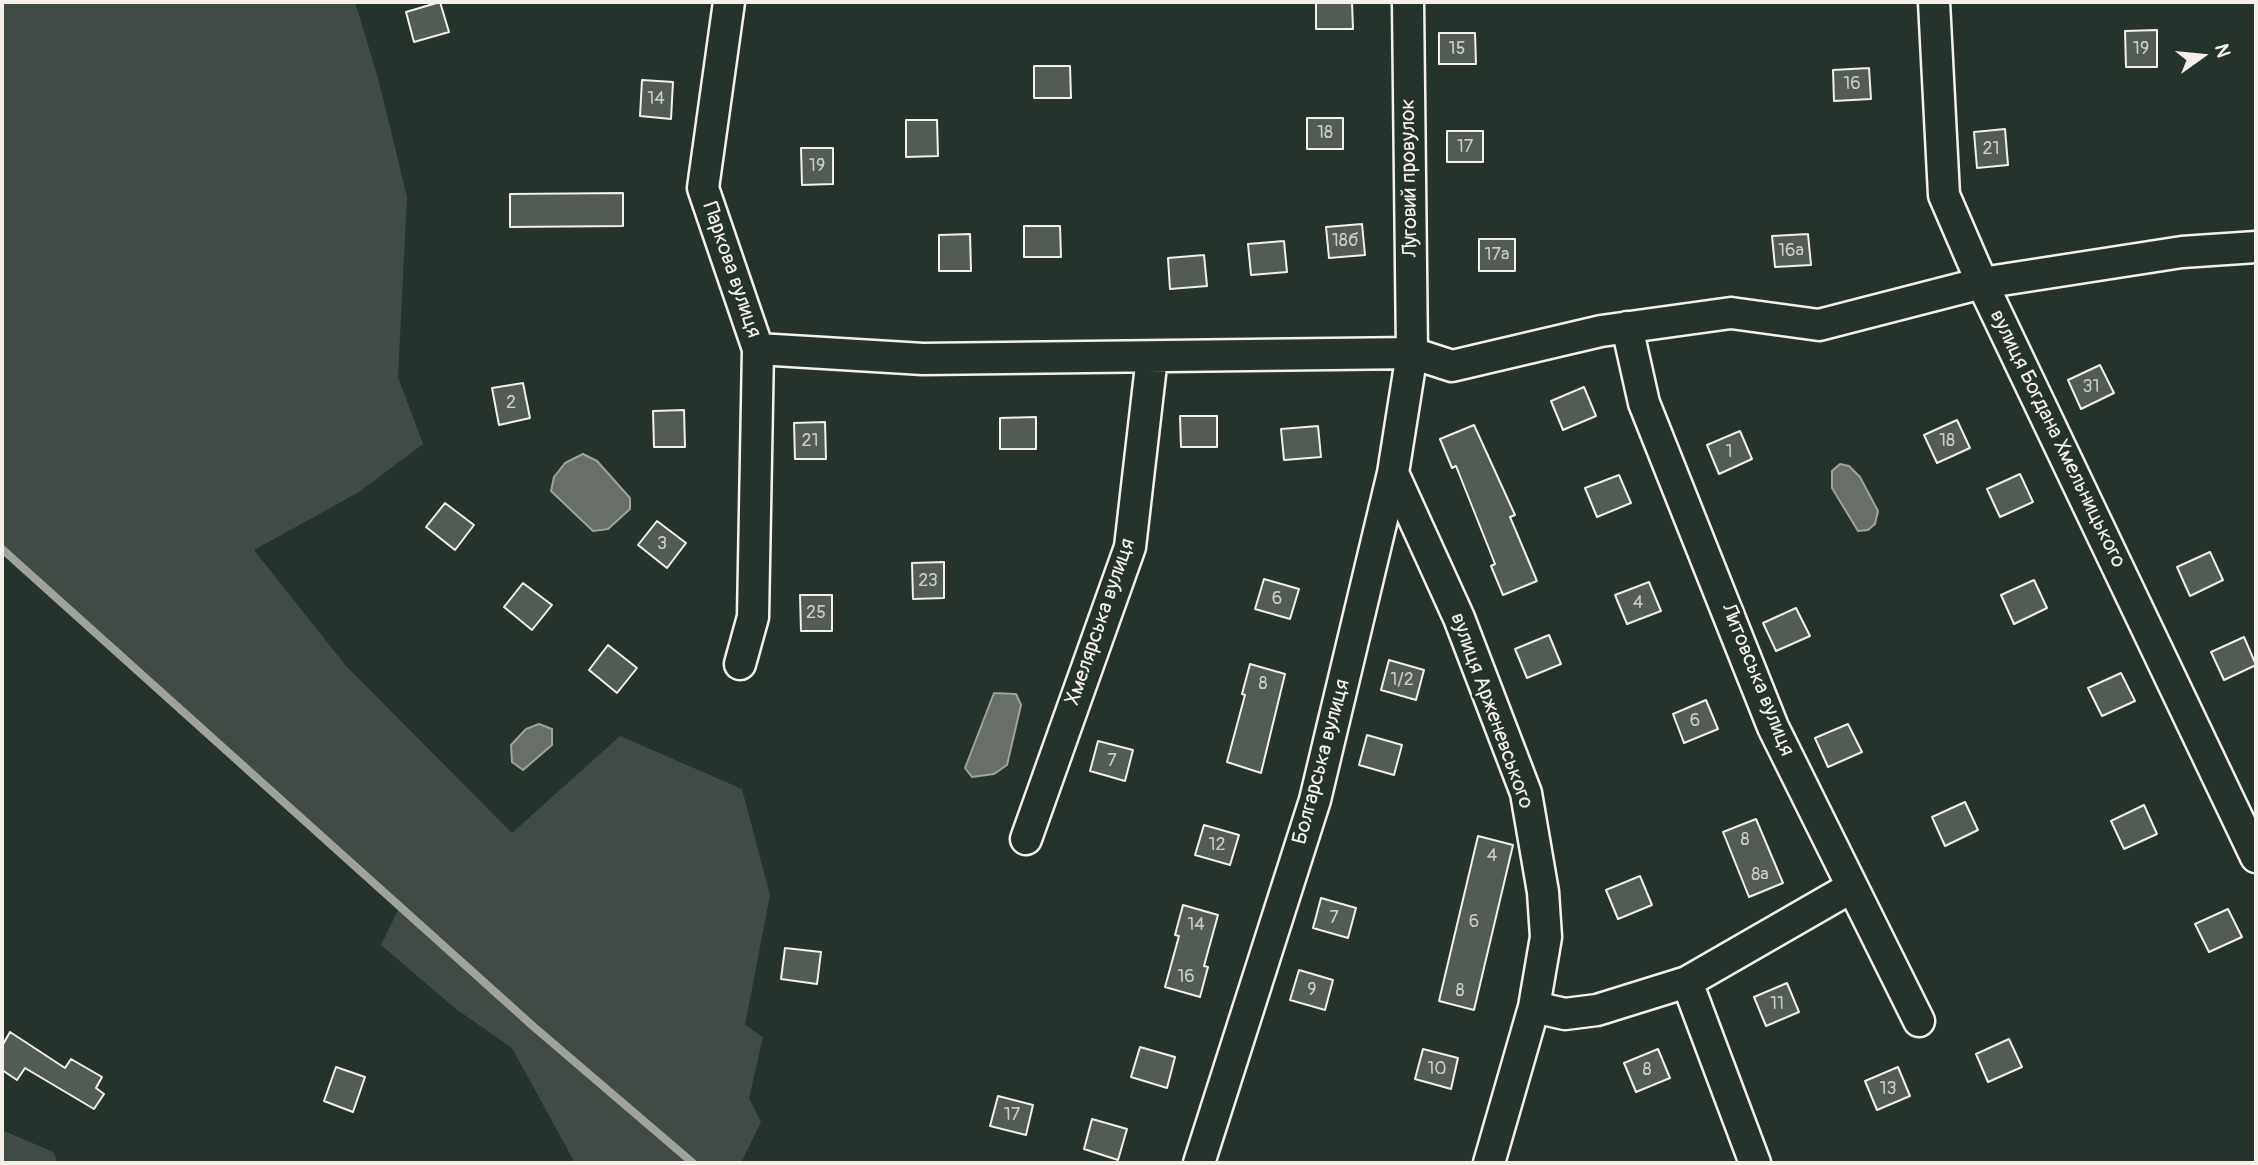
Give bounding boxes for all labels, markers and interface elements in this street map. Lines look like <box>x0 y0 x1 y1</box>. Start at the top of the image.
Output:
north arrow <box>2167 21 2237 91</box>
house number: 15 <box>1449 38 1465 60</box>
house number: 19 <box>2133 38 2149 60</box>
text: N <box>2209 41 2236 60</box>
house number: 16 <box>1843 73 1861 95</box>
house number: 14 <box>647 88 665 110</box>
street label: Луговий провулок <box>1396 98 1424 258</box>
house number: 18 <box>1317 122 1333 144</box>
house number: 17 <box>1457 136 1473 158</box>
house number: 21 <box>1982 138 2000 160</box>
house number: 19 <box>809 155 825 177</box>
street label: Паркова вулиця <box>696 199 766 341</box>
house number: 18б <box>1332 230 1358 252</box>
house number: 16а <box>1778 240 1804 262</box>
house number: 17а <box>1485 244 1509 266</box>
street label: вулиця Богдана Хмельницького <box>1983 306 2131 572</box>
house number: 31 <box>2082 376 2100 398</box>
house number: 2 <box>506 392 516 414</box>
house number: 21 <box>801 430 819 452</box>
house number: 18 <box>1939 430 1955 452</box>
house number: 1 <box>1725 441 1733 463</box>
house number: 3 <box>657 533 667 555</box>
street label: Хмелярська вулиця <box>1061 535 1141 709</box>
house number: 23 <box>918 570 938 592</box>
house number: 6 <box>1272 588 1282 610</box>
house number: 4 <box>1633 592 1643 614</box>
street label: Литовська вулиця <box>1715 600 1799 760</box>
house number: 25 <box>806 602 826 624</box>
street label: вулиця Арженевського <box>1444 610 1538 812</box>
house number: 1/2 <box>1390 669 1414 691</box>
house number: 8 <box>1258 673 1268 695</box>
street label: Болгарська вулиця <box>1288 677 1356 847</box>
house number: 6 <box>1690 710 1700 732</box>
house number: 7 <box>1107 750 1117 772</box>
house number: 8 <box>1740 829 1750 851</box>
house number: 12 <box>1208 834 1226 856</box>
house number: 4 <box>1487 845 1497 867</box>
house number: 8а <box>1751 864 1769 886</box>
house number: 7 <box>1329 907 1339 929</box>
house number: 6 <box>1469 911 1479 933</box>
house number: 14 <box>1187 914 1205 936</box>
house number: 16 <box>1177 966 1195 988</box>
house number: 9 <box>1307 979 1317 1001</box>
house number: 8 <box>1455 980 1465 1002</box>
house number: 11 <box>1770 993 1784 1015</box>
house number: 10 <box>1427 1058 1447 1080</box>
house number: 8 <box>1642 1059 1652 1081</box>
house number: 13 <box>1879 1078 1897 1100</box>
house number: 17 <box>1004 1104 1020 1126</box>

